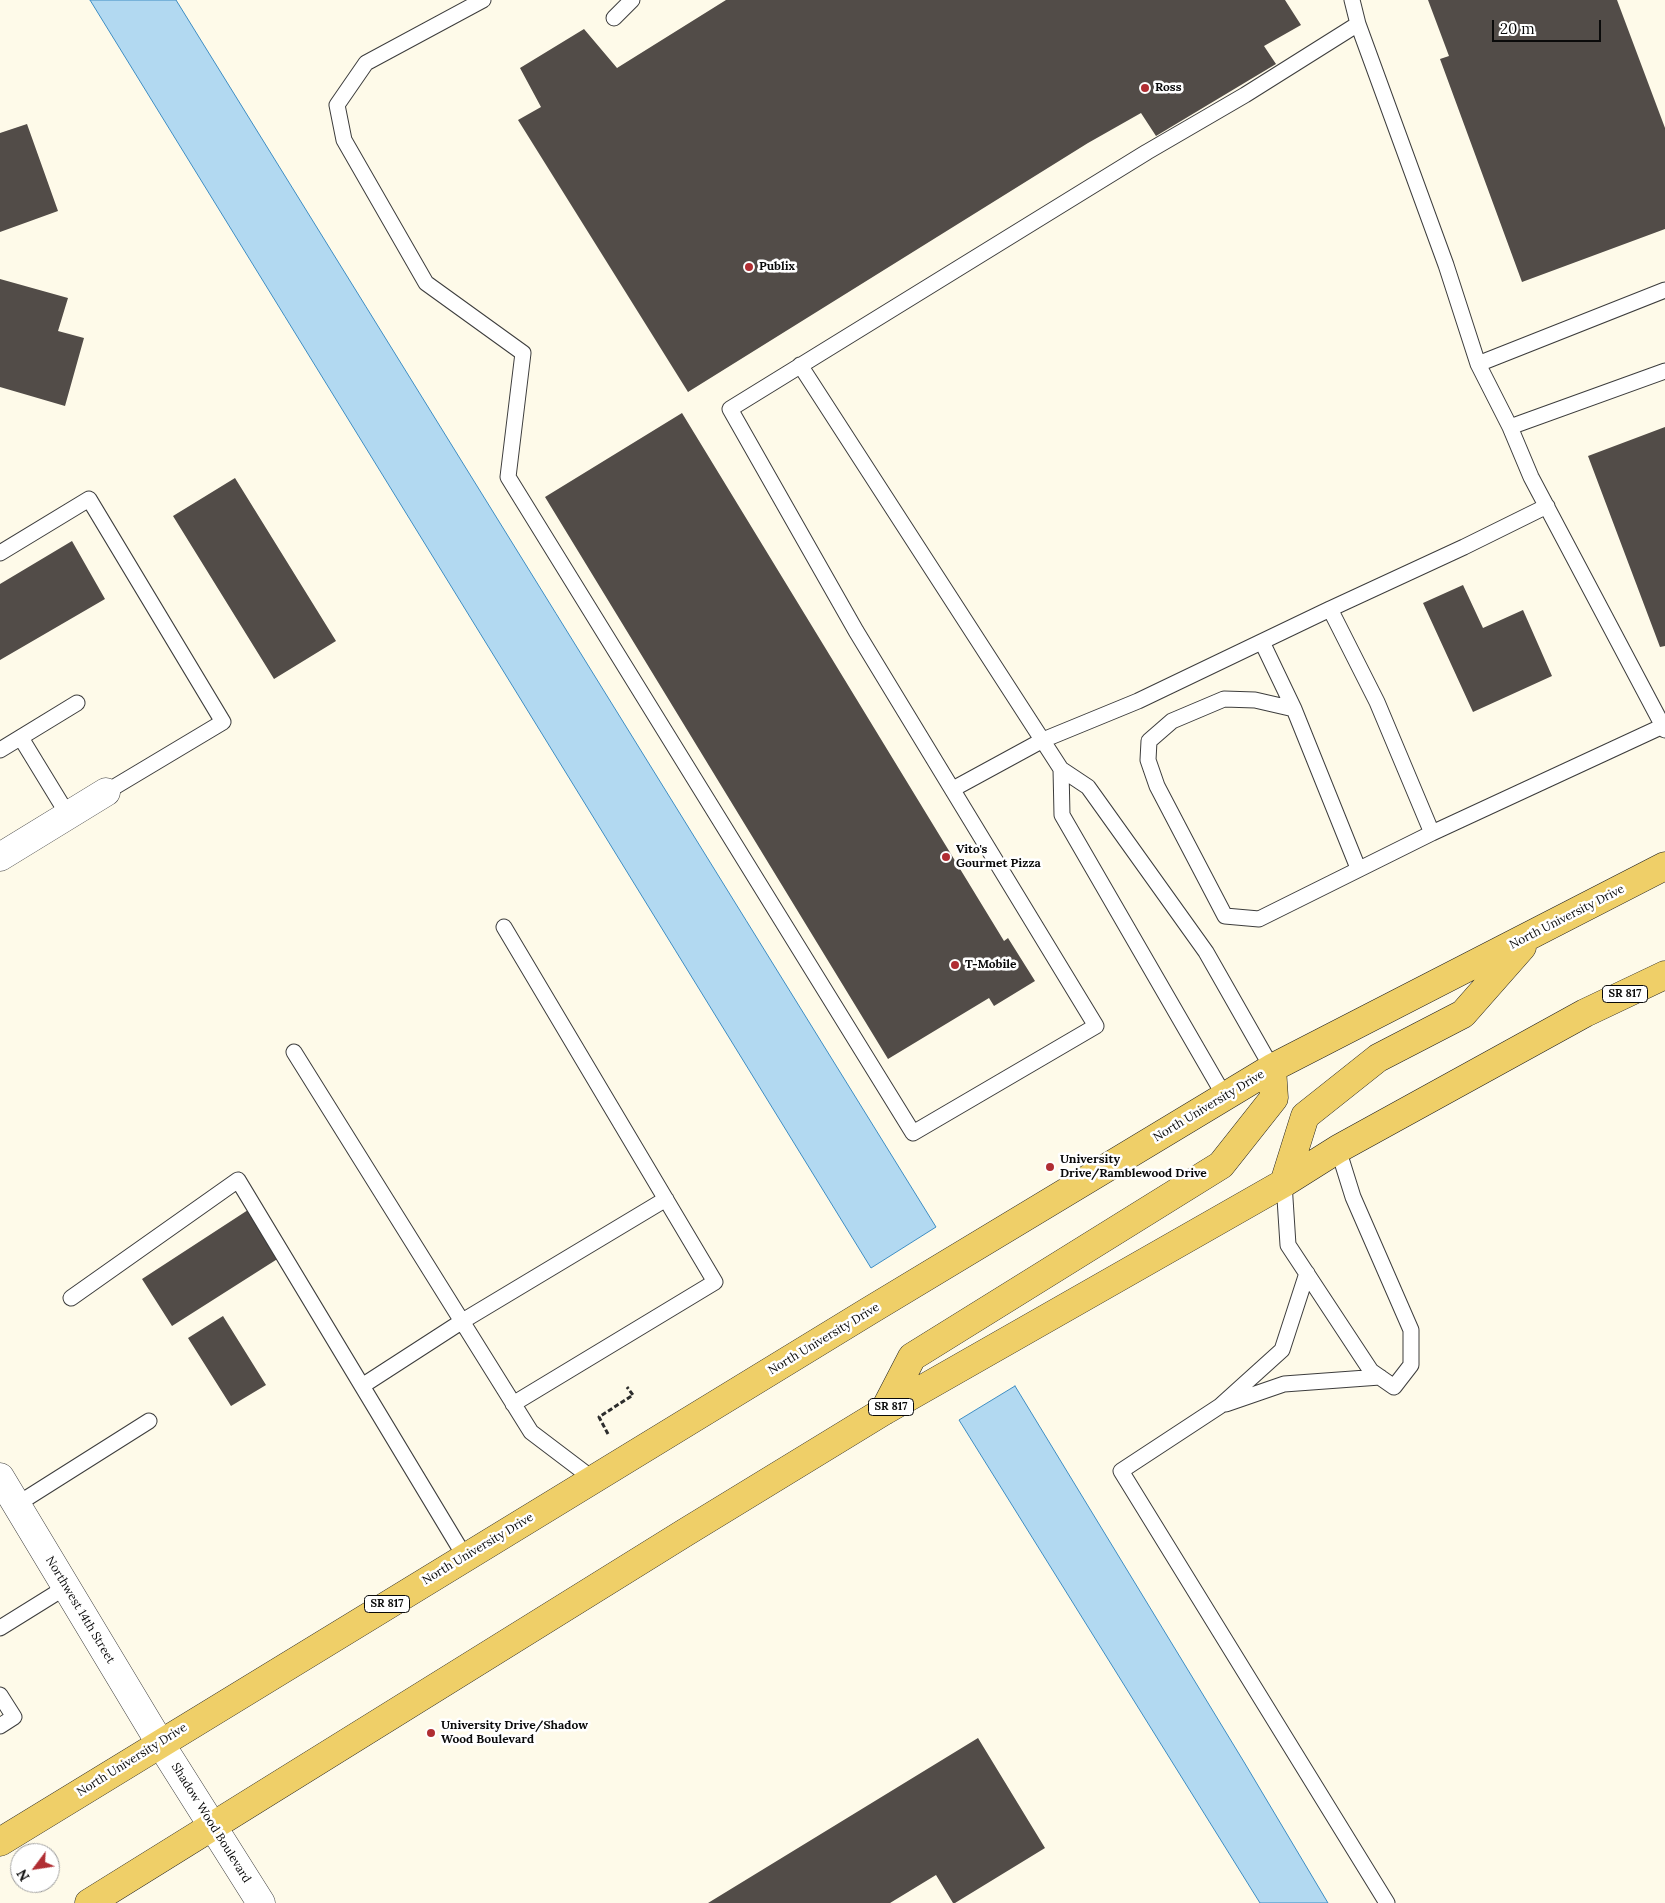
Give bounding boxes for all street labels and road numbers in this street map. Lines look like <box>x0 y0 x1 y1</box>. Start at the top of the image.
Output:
street label: North University Drive <box>1507 882 1627 952</box>
road number: SR 817 <box>1602 986 1648 1002</box>
street label: North University Drive <box>1151 1067 1267 1145</box>
street label: North University Drive <box>766 1300 882 1378</box>
road number: SR 817 <box>868 1398 914 1415</box>
street label: North University Drive <box>420 1510 536 1588</box>
street label: Northwest 14th Street <box>42 1554 118 1666</box>
road number: SR 817 <box>364 1596 410 1612</box>
street label: North University Drive <box>74 1720 190 1800</box>
street label: Shadow Wood Boulevard <box>168 1760 254 1886</box>

